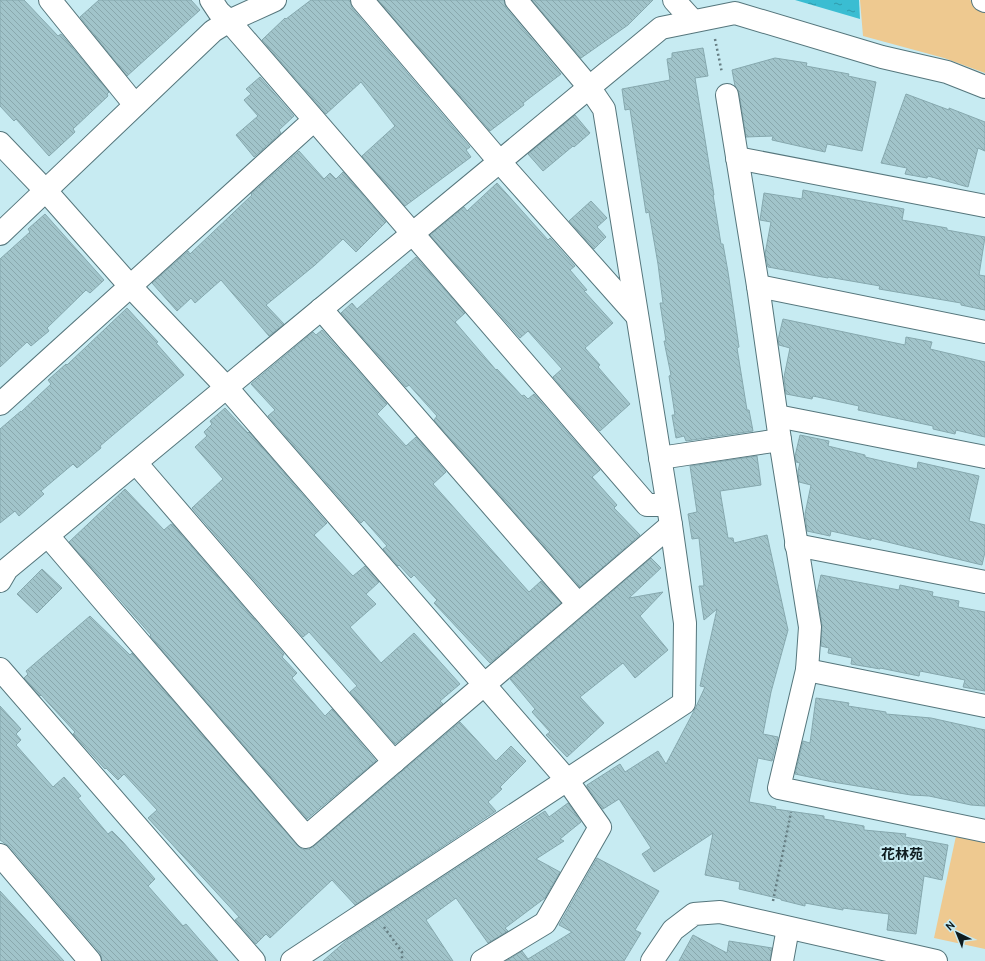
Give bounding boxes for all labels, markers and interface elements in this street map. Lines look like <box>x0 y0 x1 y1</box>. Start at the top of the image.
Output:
district label: 花林苑 <box>881 845 923 863</box>
north arrow <box>937 913 977 953</box>
text: N <box>943 918 958 933</box>

